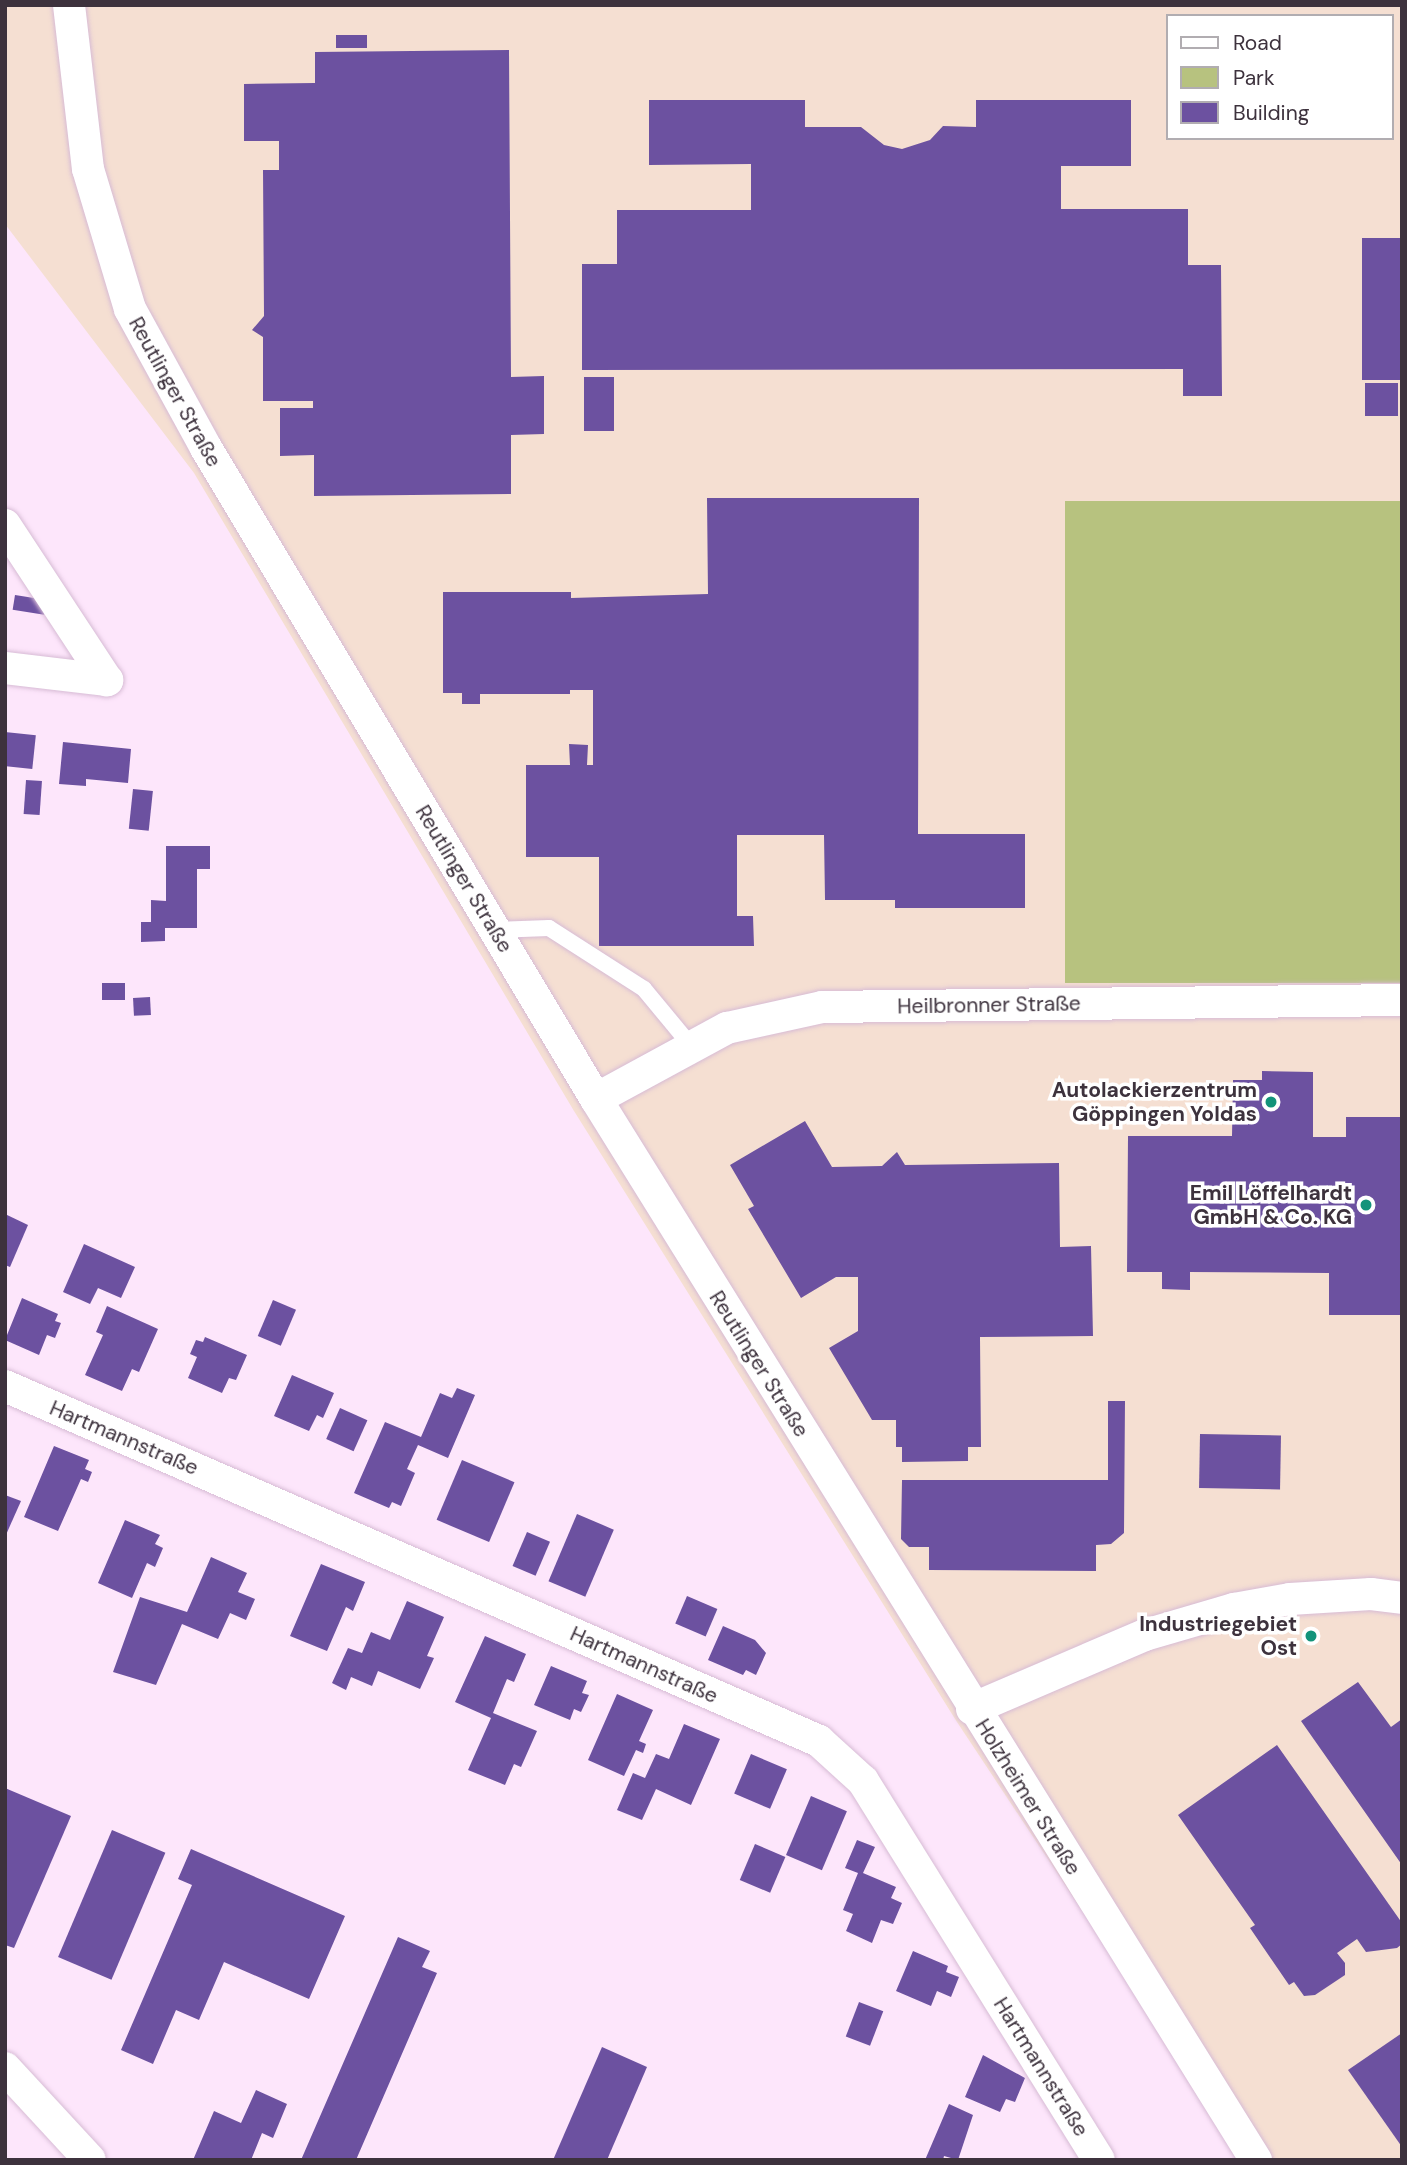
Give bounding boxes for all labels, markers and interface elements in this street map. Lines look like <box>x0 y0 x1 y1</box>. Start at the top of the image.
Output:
legend <box>1166 14 1393 140</box>
text: Road <box>1233 29 1282 57</box>
text: Park <box>1233 64 1274 92</box>
text: Building <box>1233 99 1309 127</box>
street label: Reutlinger Straße <box>123 313 227 471</box>
street label: Reutlinger Straße <box>410 801 518 957</box>
street label: Heilbronner Straße <box>897 991 1081 1019</box>
place label: Autolackierzentrum Göppingen Yoldas <box>1052 1077 1257 1127</box>
marker: Autolackierzentrum Göppingen Yoldas <box>1263 1094 1279 1110</box>
place label: Emil Löffelhardt GmbH & Co. KG <box>1190 1180 1352 1230</box>
marker: Emil Löffelhardt GmbH & Co. KG <box>1358 1197 1374 1213</box>
street label: Reutlinger Straße <box>704 1286 814 1442</box>
street label: Hartmannstraße <box>46 1395 202 1481</box>
place label: Industriegebiet Ost <box>1139 1611 1297 1661</box>
street label: Hartmannstraße <box>566 1621 722 1709</box>
marker: Industriegebiet Ost <box>1303 1628 1319 1644</box>
street label: Holzheimer Straße <box>970 1714 1086 1880</box>
street label: Hartmannstraße <box>988 1993 1094 2141</box>

